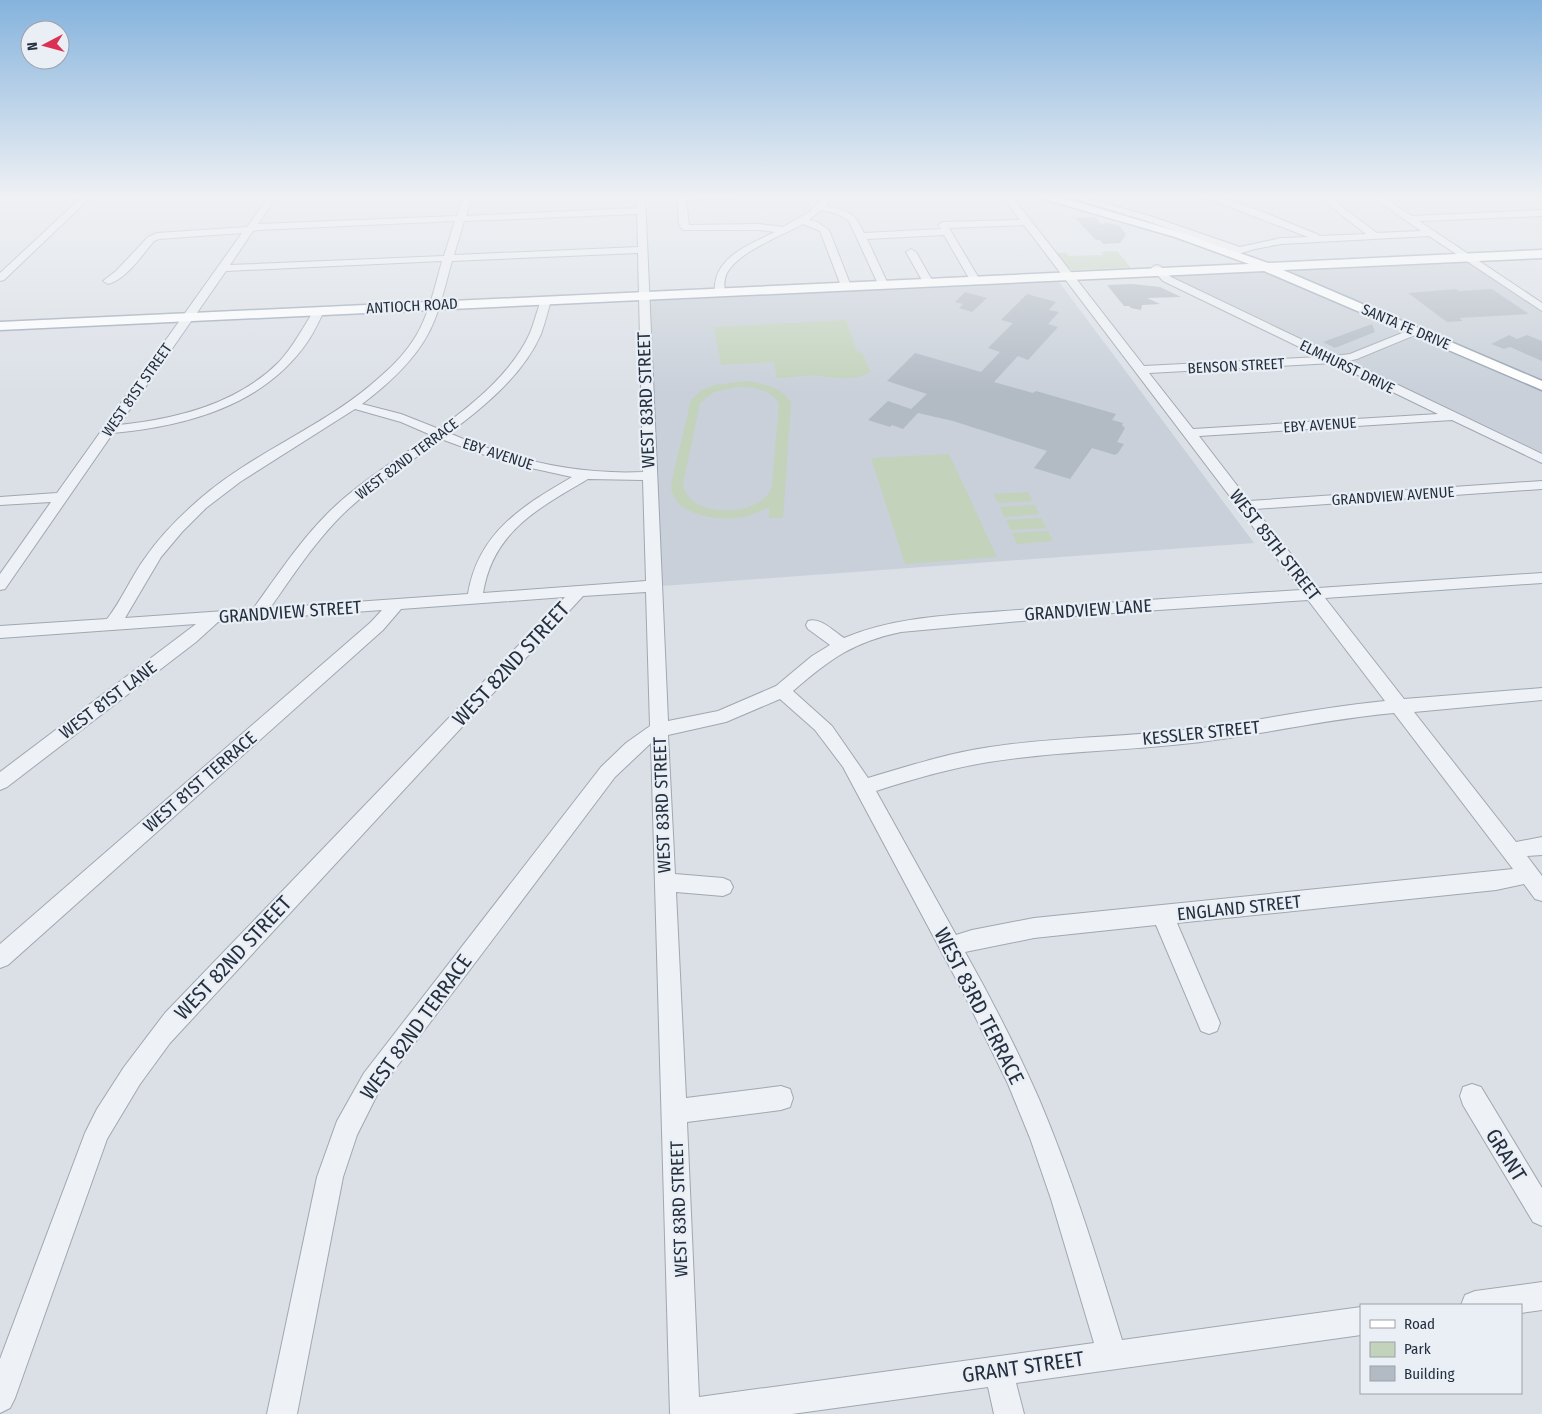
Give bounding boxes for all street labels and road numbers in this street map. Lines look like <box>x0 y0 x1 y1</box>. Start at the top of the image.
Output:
street label: ANTIOCH ROAD <box>366 295 458 317</box>
street label: SANTA FE DRIVE <box>1359 300 1453 354</box>
street label: WEST 83RD STREET <box>633 331 659 469</box>
street label: ELMHURST DRIVE <box>1297 336 1397 398</box>
street label: WEST 81ST STREET <box>98 340 176 440</box>
street label: BENSON STREET <box>1187 354 1285 378</box>
street label: EBY AVENUE <box>1283 413 1357 437</box>
street label: WEST 82ND TERRACE <box>352 415 462 503</box>
street label: EBY AVENUE <box>460 434 536 474</box>
street label: GRANDVIEW AVENUE <box>1331 483 1455 509</box>
street label: WEST 85TH STREET <box>1225 485 1326 605</box>
street label: GRANDVIEW LANE <box>1024 595 1152 625</box>
street label: GRANDVIEW STREET <box>218 596 363 628</box>
street label: WEST 82ND STREET <box>447 596 575 731</box>
street label: WEST 81ST LANE <box>55 656 161 744</box>
street label: KESSLER STREET <box>1141 716 1261 750</box>
street label: WEST 81ST TERRACE <box>139 727 261 837</box>
street label: WEST 83RD STREET <box>649 736 675 874</box>
street label: WEST 82ND STREET <box>169 890 297 1025</box>
street label: ENGLAND STREET <box>1176 890 1303 925</box>
street label: WEST 83RD TERRACE <box>928 923 1030 1089</box>
street label: WEST 82ND TERRACE <box>355 949 478 1105</box>
street label: GRANT <box>1480 1124 1532 1186</box>
street label: WEST 83RD STREET <box>666 1140 692 1278</box>
street label: GRANT STREET <box>961 1346 1086 1388</box>

